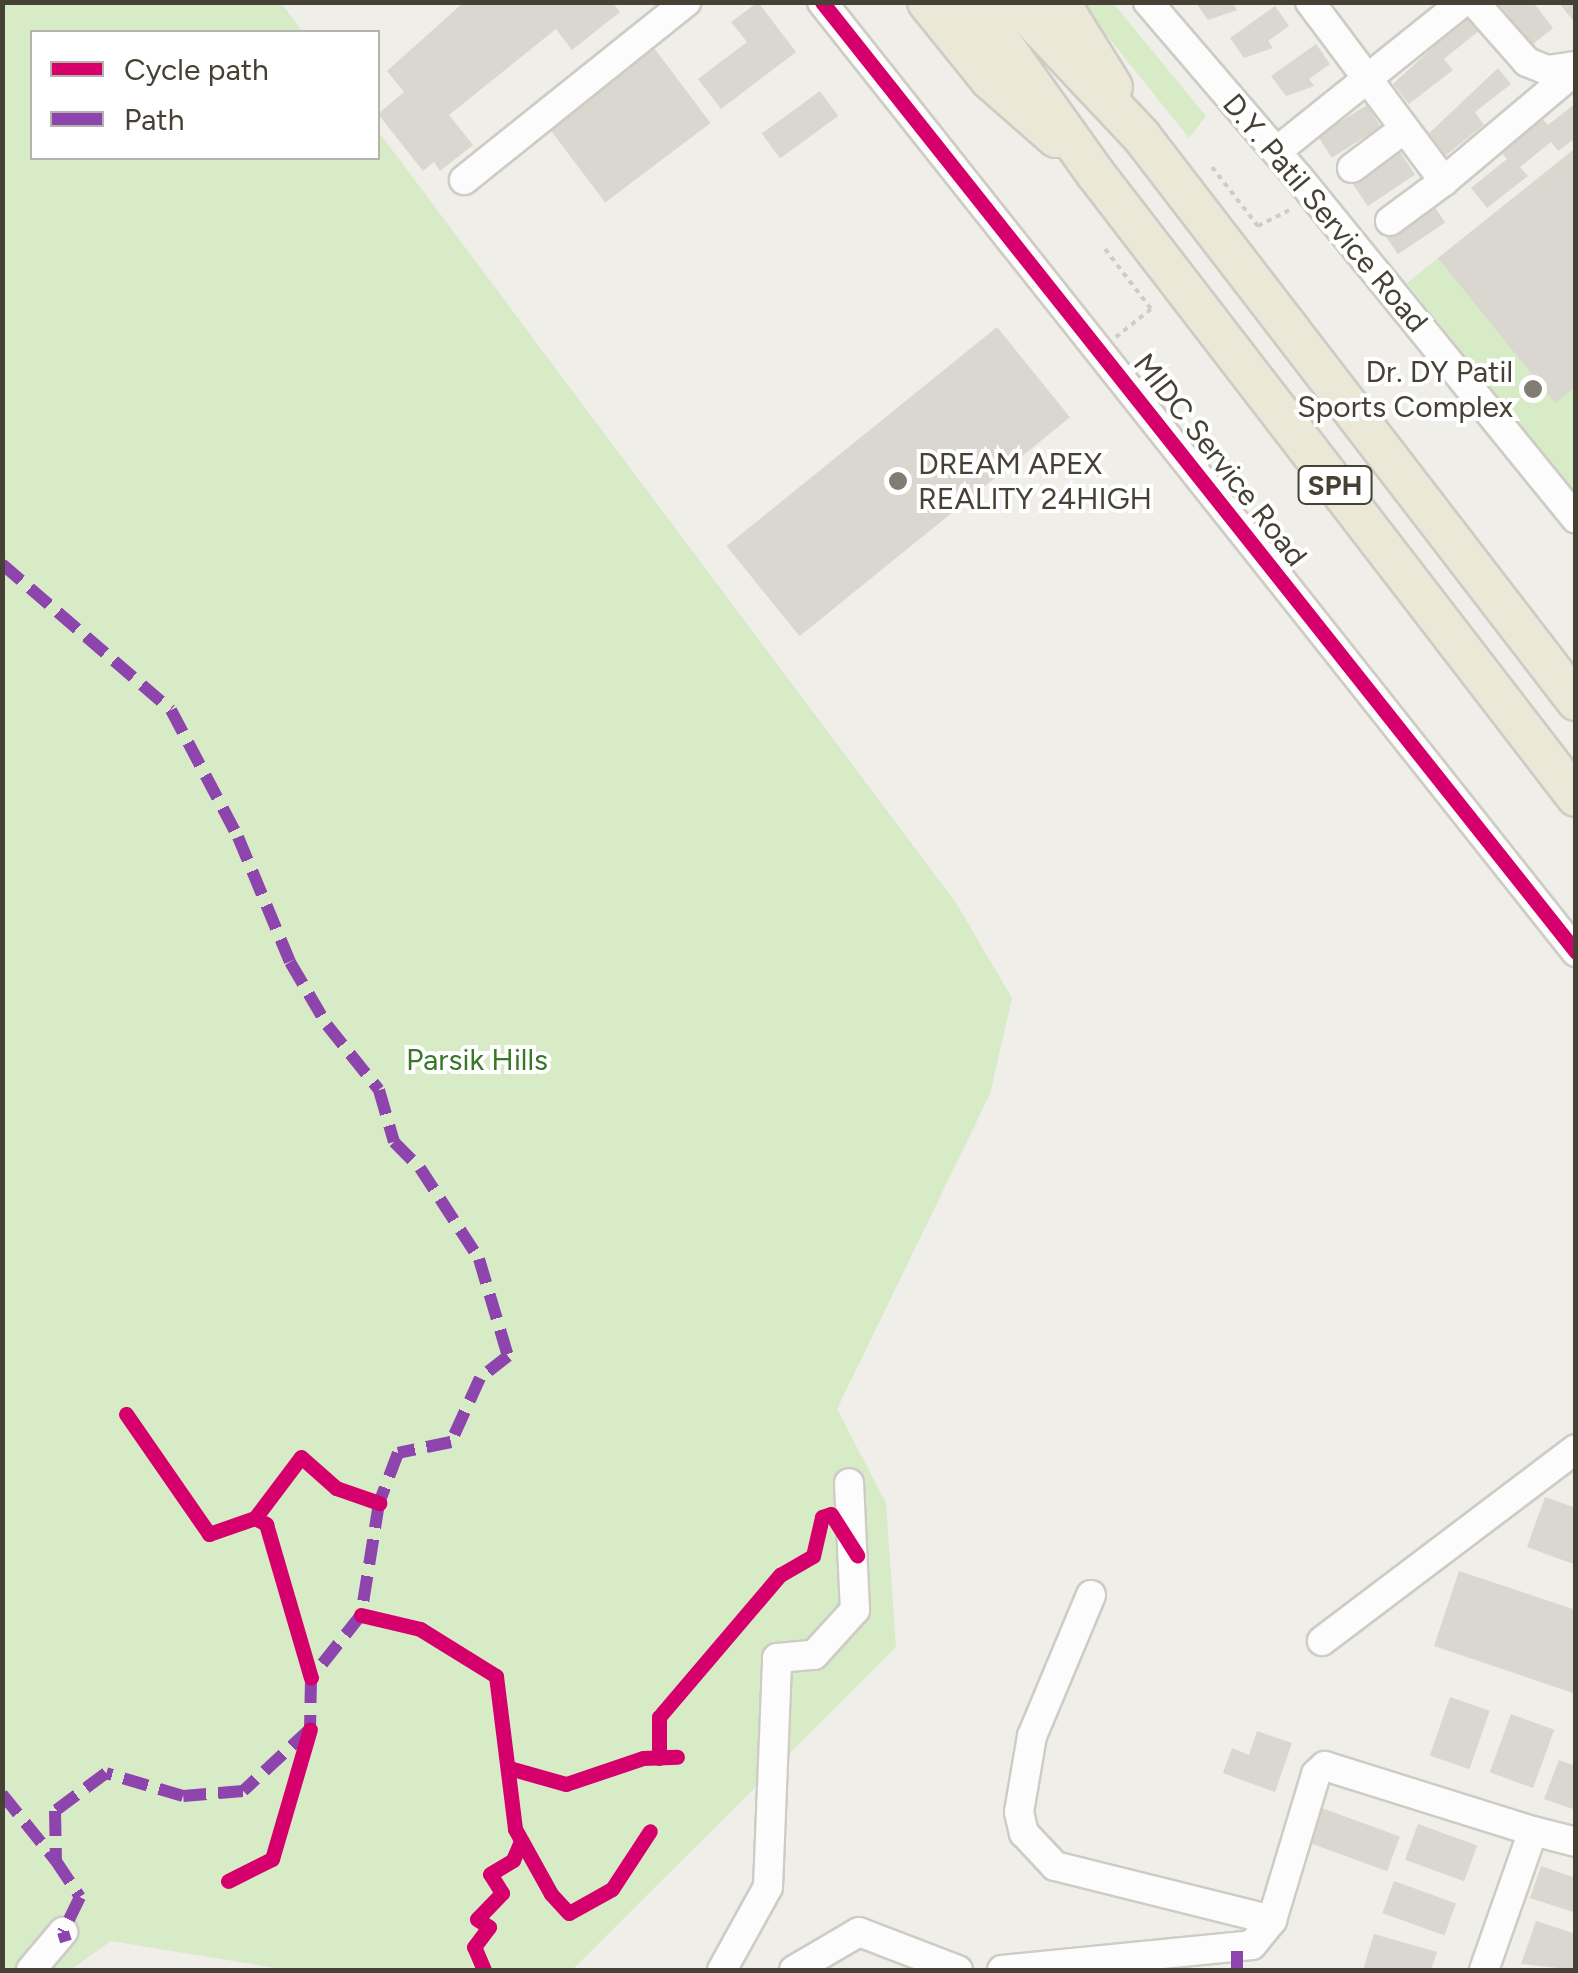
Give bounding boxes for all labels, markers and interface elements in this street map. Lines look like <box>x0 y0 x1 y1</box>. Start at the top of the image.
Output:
legend <box>30 30 380 160</box>
text: Cycle path <box>124 51 269 88</box>
street label: D.Y. Patil Service Road <box>1215 87 1435 339</box>
text: Path <box>124 101 184 138</box>
street label: MIDC Service Road <box>1126 347 1314 573</box>
place label: Dr. DY Patil Sports Complex <box>1297 354 1513 424</box>
marker: Dr. DY Patil Sports Complex <box>1522 378 1544 400</box>
place label: DREAM APEX REALITY 24HIGH <box>918 446 1152 516</box>
road number: SPH <box>1298 462 1372 508</box>
marker: DREAM APEX REALITY 24HIGH <box>887 470 909 492</box>
park label: Parsik Hills <box>406 1042 548 1078</box>

